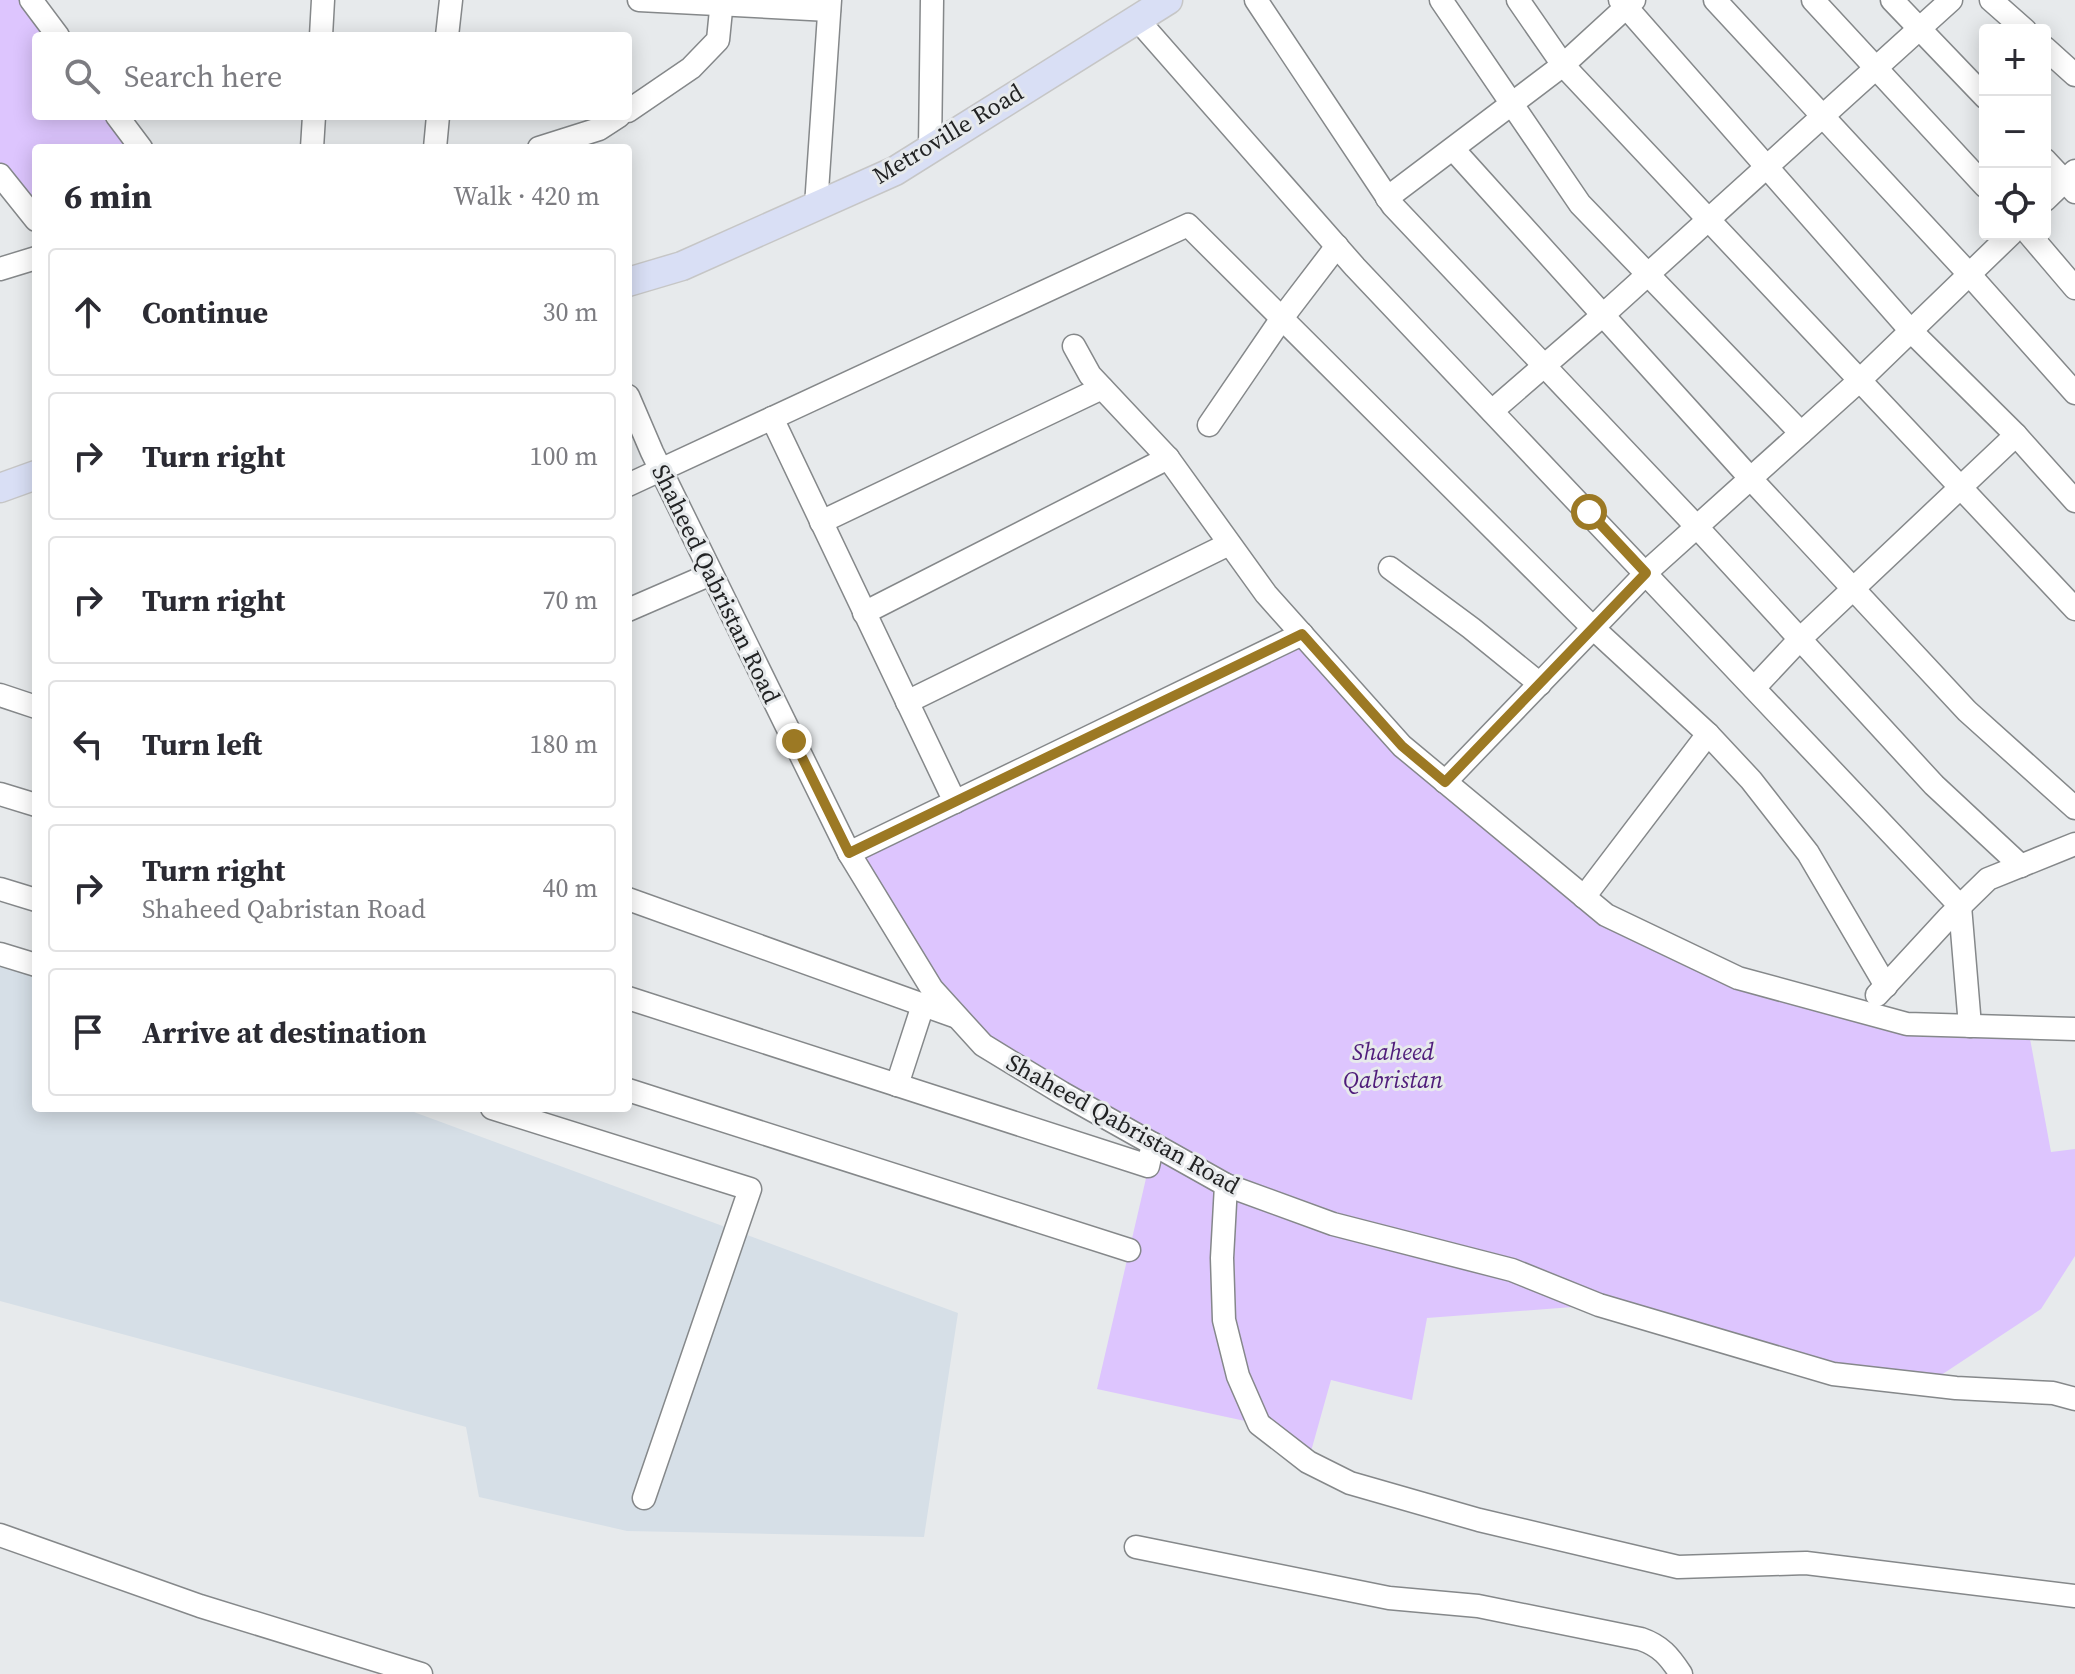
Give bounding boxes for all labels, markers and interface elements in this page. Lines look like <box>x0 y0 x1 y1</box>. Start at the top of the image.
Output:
map controls <box>1979 24 2051 240</box>
button: + <box>1979 24 2051 96</box>
search box <box>32 32 632 120</box>
icon: search <box>60 54 104 98</box>
text: Search here <box>124 56 282 97</box>
street label: Metroville Road <box>866 75 1029 192</box>
button: − <box>1979 96 2051 168</box>
button: locate <box>1979 168 2051 240</box>
text: 6 min <box>64 173 152 219</box>
text: Walk · 420 m <box>453 178 600 214</box>
icon: ahead <box>66 290 110 334</box>
text: Continue <box>142 292 268 333</box>
text: 30 m <box>543 294 598 330</box>
icon: right <box>66 434 110 478</box>
text: Turn right <box>142 436 285 477</box>
text: 100 m <box>530 438 598 474</box>
street label: Shaheed Qabristan Road <box>644 459 789 709</box>
route start <box>1571 494 1607 530</box>
icon: right <box>66 578 110 622</box>
text: Turn right <box>142 580 285 621</box>
text: 70 m <box>543 582 598 618</box>
icon: left <box>66 722 110 766</box>
route end <box>776 723 812 759</box>
text: Turn left <box>142 724 262 765</box>
text: 180 m <box>530 726 598 762</box>
text: Turn right <box>142 850 285 891</box>
icon: right <box>66 866 110 910</box>
text: 40 m <box>543 870 598 906</box>
text: Shaheed Qabristan Road <box>142 891 426 927</box>
icon: arrive <box>66 1010 110 1054</box>
text: Arrive at destination <box>142 1012 427 1053</box>
park label: Shaheed Qabristan <box>1343 1035 1443 1096</box>
street label: Shaheed Qabristan Road <box>1001 1046 1246 1202</box>

